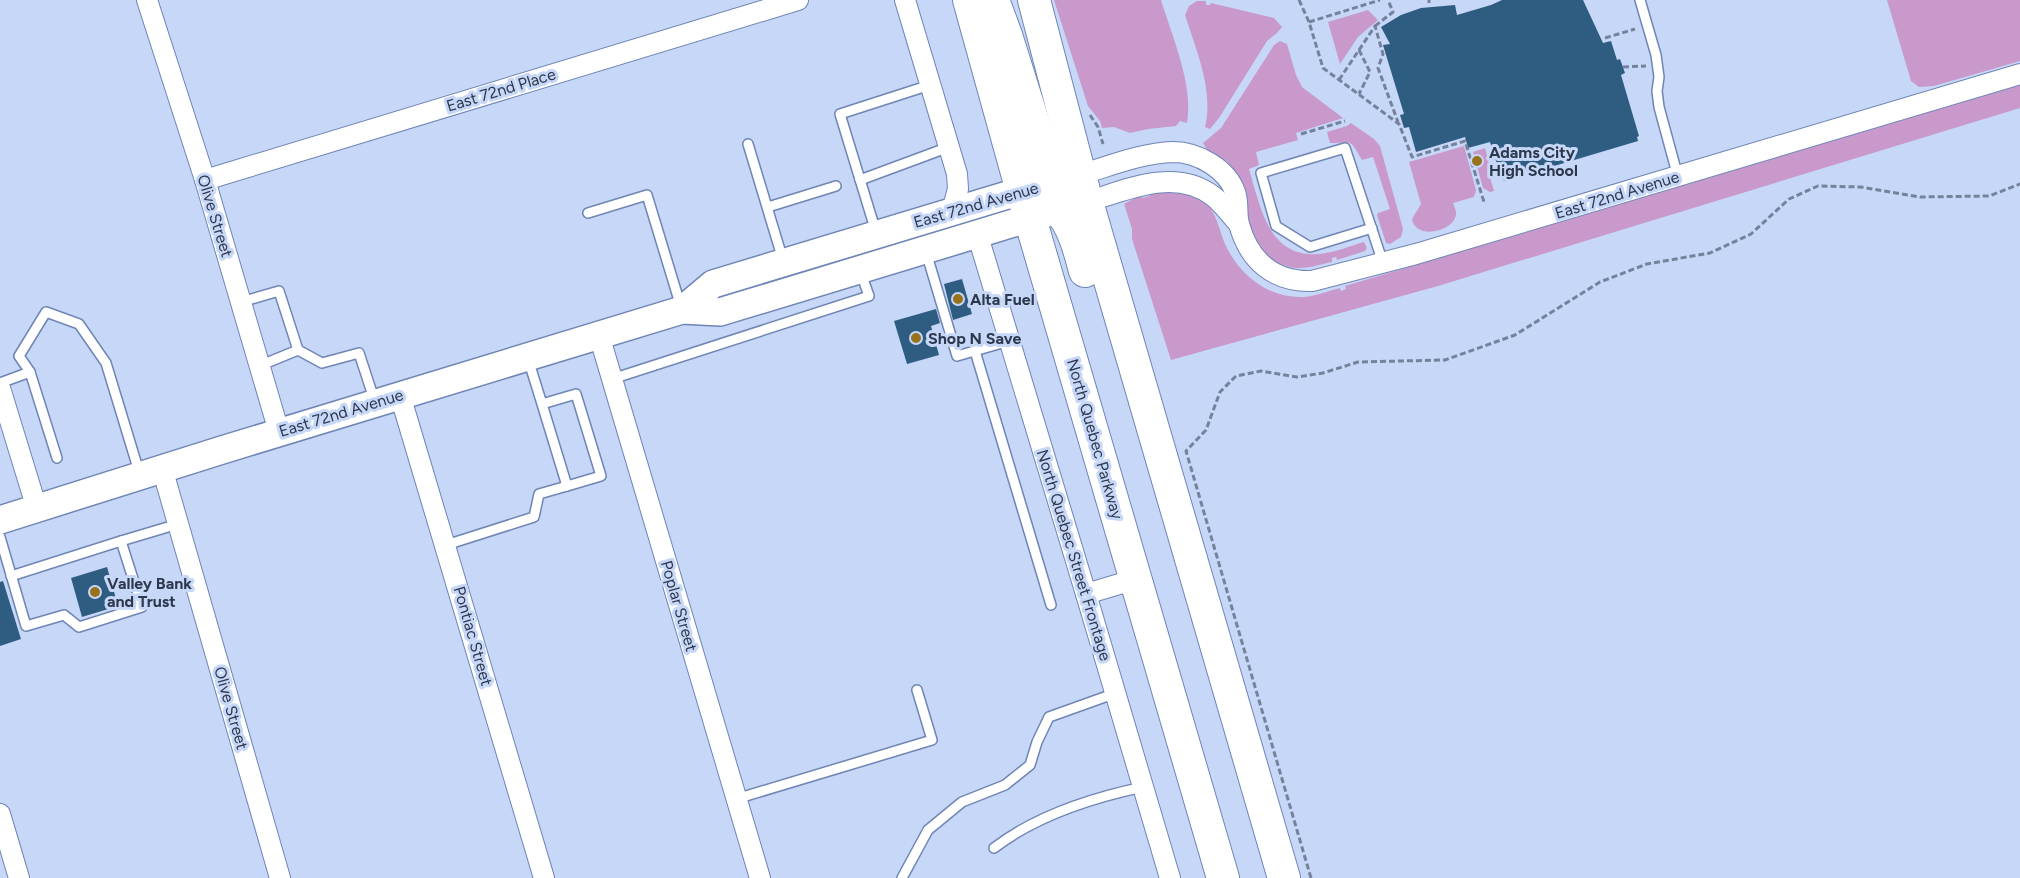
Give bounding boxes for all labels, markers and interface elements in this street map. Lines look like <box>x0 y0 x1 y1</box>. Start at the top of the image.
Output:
street label: East 72nd Place <box>444 64 558 116</box>
place label: Adams City High School <box>1489 143 1578 180</box>
marker: Adams City High School <box>1470 154 1484 168</box>
street label: East 72nd Avenue <box>1553 167 1682 223</box>
street label: Olive Street <box>193 172 237 260</box>
street label: East 72nd Avenue <box>911 178 1041 232</box>
place label: Alta Fuel <box>970 290 1035 309</box>
marker: Alta Fuel <box>951 292 965 306</box>
place label: Shop N Save <box>928 329 1021 348</box>
marker: Shop N Save <box>909 331 923 345</box>
street label: North Quebec Parkway <box>1063 357 1127 522</box>
street label: East 72nd Avenue <box>277 385 406 441</box>
street label: North Quebec Street Frontage <box>1033 447 1115 663</box>
street label: Poplar Street <box>657 558 701 654</box>
place label: Valley Bank and Trust <box>107 574 192 611</box>
street label: Pontiac Street <box>450 584 496 688</box>
marker: Valley Bank and Trust <box>88 585 102 599</box>
street label: Olive Street <box>210 664 252 752</box>

